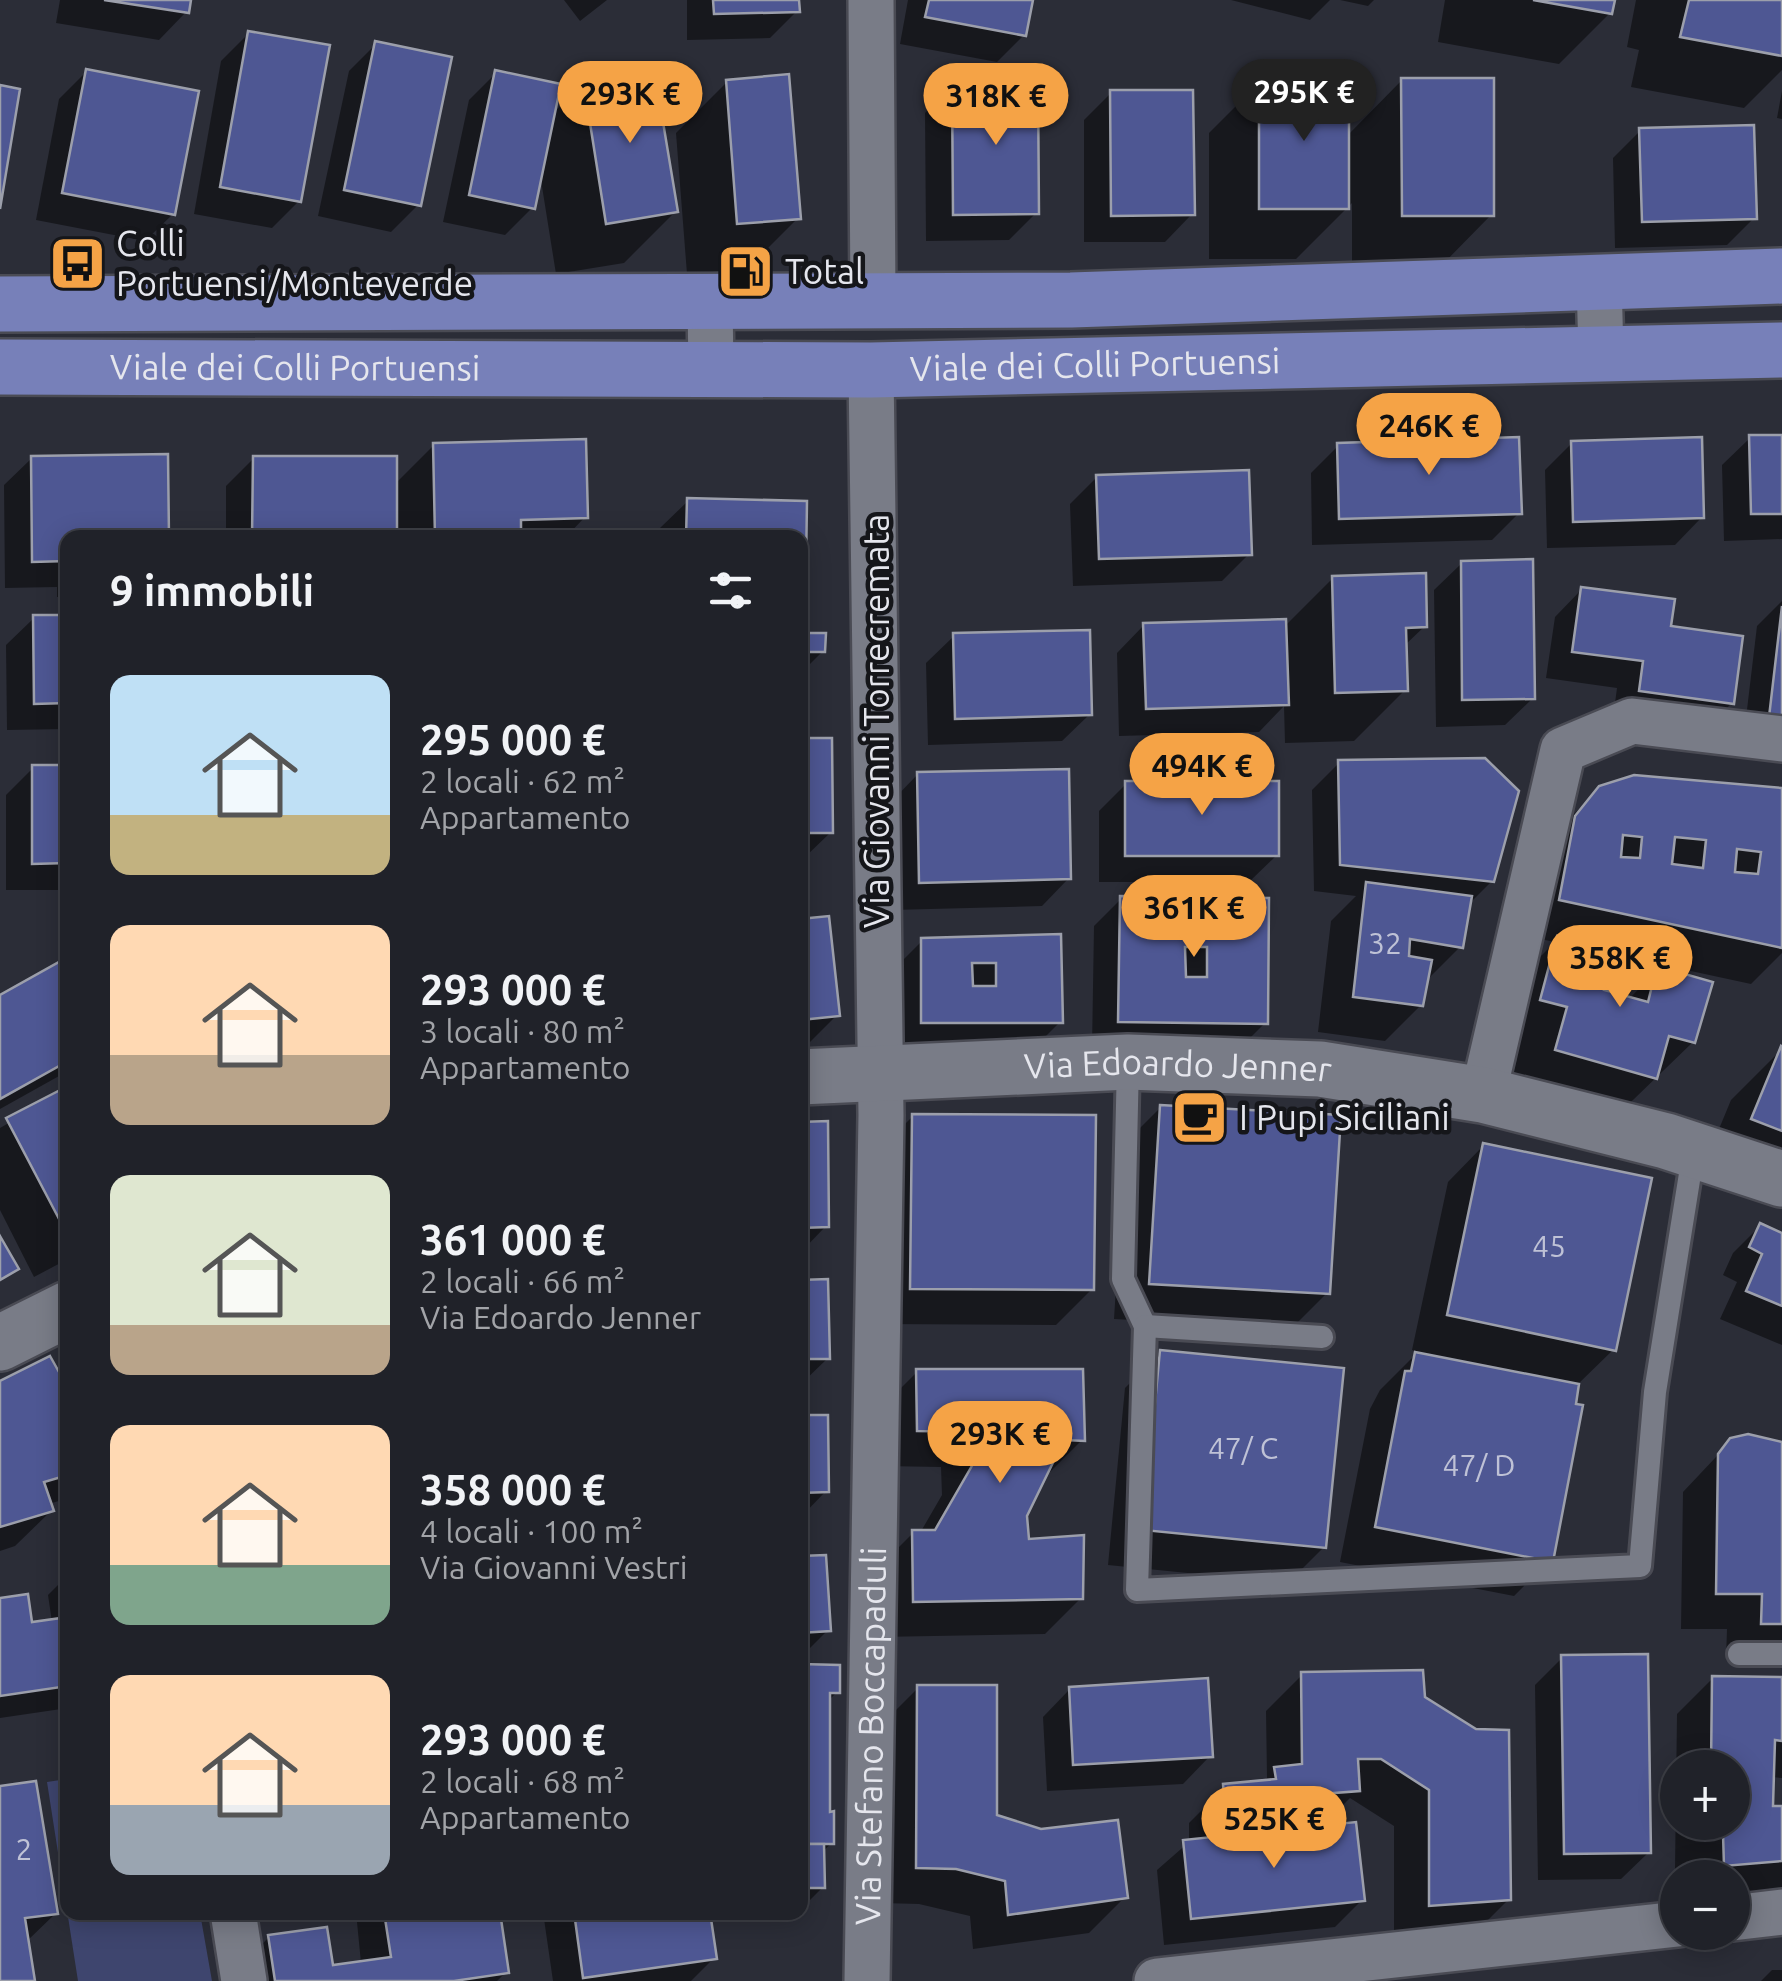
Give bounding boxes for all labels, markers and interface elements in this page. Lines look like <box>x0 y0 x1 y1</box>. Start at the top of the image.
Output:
pin: 295K € <box>1223 59 1385 144</box>
pin: 293K € <box>549 61 711 146</box>
pin: 318K € <box>915 63 1077 148</box>
text: 295K € <box>1253 73 1355 109</box>
text: 293K € <box>579 75 681 111</box>
text: 318K € <box>945 77 1047 113</box>
place label: Colli Portuensi/Monteverde <box>116 223 473 303</box>
bus stop icon: Colli Portuensi/Monteverde <box>47 234 107 294</box>
fuel station icon: Total <box>716 242 776 302</box>
place label: Total <box>785 251 864 291</box>
street label: Viale dei Colli Portuensi <box>909 340 1281 388</box>
street label: Viale dei Colli Portuensi <box>110 346 480 388</box>
pin: 246K € <box>1348 393 1510 478</box>
text: 246K € <box>1378 407 1480 443</box>
street label: Via Giovanni Torrecremata <box>856 514 896 928</box>
icon: filters <box>703 563 758 618</box>
text: 9 immobili <box>110 567 314 614</box>
icon: home <box>190 715 310 835</box>
text: 295 000 € <box>420 716 606 763</box>
pin: 494K € <box>1121 733 1283 818</box>
text: 494K € <box>1151 747 1253 783</box>
text: 2 locali · 62 m² <box>420 763 625 799</box>
text: Appartamento <box>420 799 631 835</box>
pin: 361K € <box>1113 875 1275 960</box>
text: 361K € <box>1143 889 1245 925</box>
pin: 358K € <box>1539 925 1701 1010</box>
house number: 32 <box>1368 926 1402 960</box>
text: 358K € <box>1569 939 1671 975</box>
icon: home <box>190 965 310 1085</box>
text: 293 000 € <box>420 966 606 1013</box>
text: 3 locali · 80 m² <box>420 1013 625 1049</box>
street label: Via Edoardo Jenner <box>1023 1041 1334 1090</box>
text: Appartamento <box>420 1049 631 1085</box>
cafe icon: I Pupi Siciliani <box>1170 1088 1230 1148</box>
place label: I Pupi Siciliani <box>1239 1097 1450 1137</box>
icon: home <box>190 1215 310 1335</box>
text: 361 000 € <box>420 1216 606 1263</box>
house number: 45 <box>1532 1229 1566 1263</box>
text: 2 locali · 66 m² <box>420 1263 625 1299</box>
text: Via Edoardo Jenner <box>420 1299 701 1335</box>
pin: 293K € <box>919 1401 1081 1486</box>
text: 293K € <box>949 1415 1051 1451</box>
house number: 47/ C <box>1208 1431 1278 1465</box>
house number: 47/ D <box>1443 1448 1515 1482</box>
icon: home <box>190 1465 310 1585</box>
text: 358 000 € <box>420 1466 606 1513</box>
text: 4 locali · 100 m² <box>420 1513 643 1549</box>
street label: Via Stefano Boccapaduli <box>847 1546 893 1926</box>
text: Via Giovanni Vestri <box>420 1549 687 1585</box>
icon: home <box>190 1715 310 1835</box>
text: 293 000 € <box>420 1716 606 1763</box>
map controls <box>1660 1750 1750 1950</box>
button: + <box>1660 1750 1750 1840</box>
text: 2 locali · 68 m² <box>420 1763 625 1799</box>
pin: 525K € <box>1193 1786 1355 1871</box>
text: Appartamento <box>420 1799 631 1835</box>
text: 525K € <box>1223 1800 1325 1836</box>
house number: 2 <box>16 1832 32 1866</box>
button: − <box>1660 1860 1750 1950</box>

